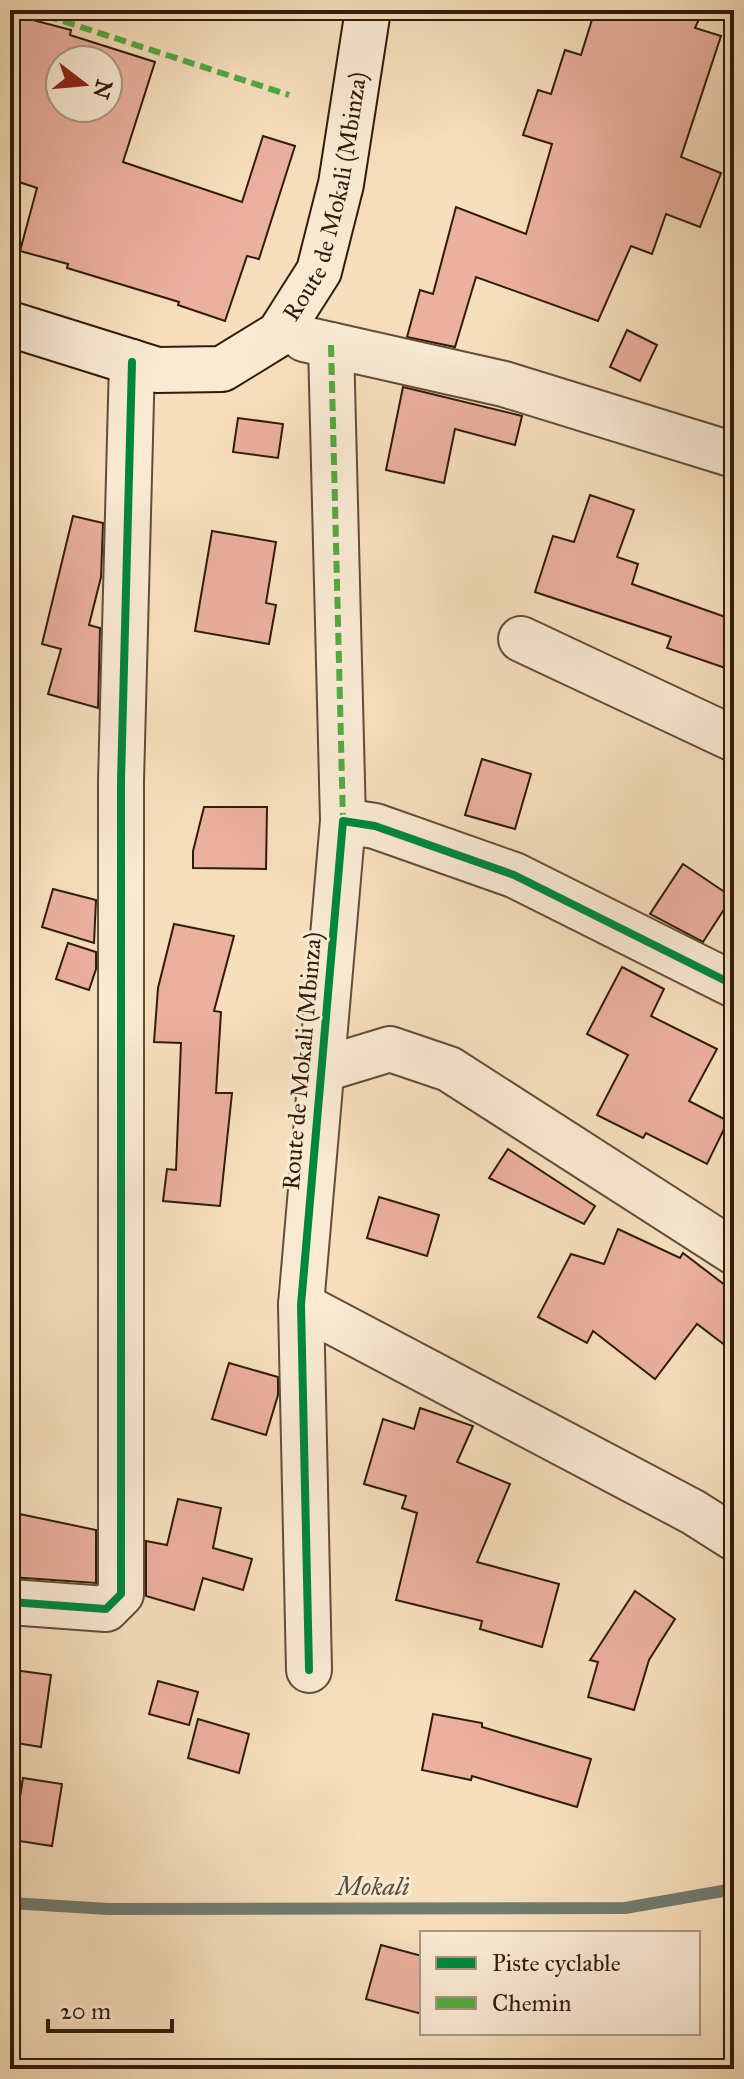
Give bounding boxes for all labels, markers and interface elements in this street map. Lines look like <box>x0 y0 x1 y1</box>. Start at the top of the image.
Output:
north arrow <box>44 44 124 124</box>
street label: Route de Mokali (Mbinza) <box>276 70 373 327</box>
text: N <box>87 77 118 102</box>
street label: Route de Mokali (Mbinza) <box>276 931 328 1191</box>
water label: Mokali <box>333 1870 410 1902</box>
legend <box>420 1931 700 2035</box>
text: Piste cyclable <box>492 1948 621 1978</box>
scale bar <box>48 1983 172 2033</box>
text: Chemin <box>492 1988 571 2018</box>
text: 20 m <box>60 1996 111 2026</box>

